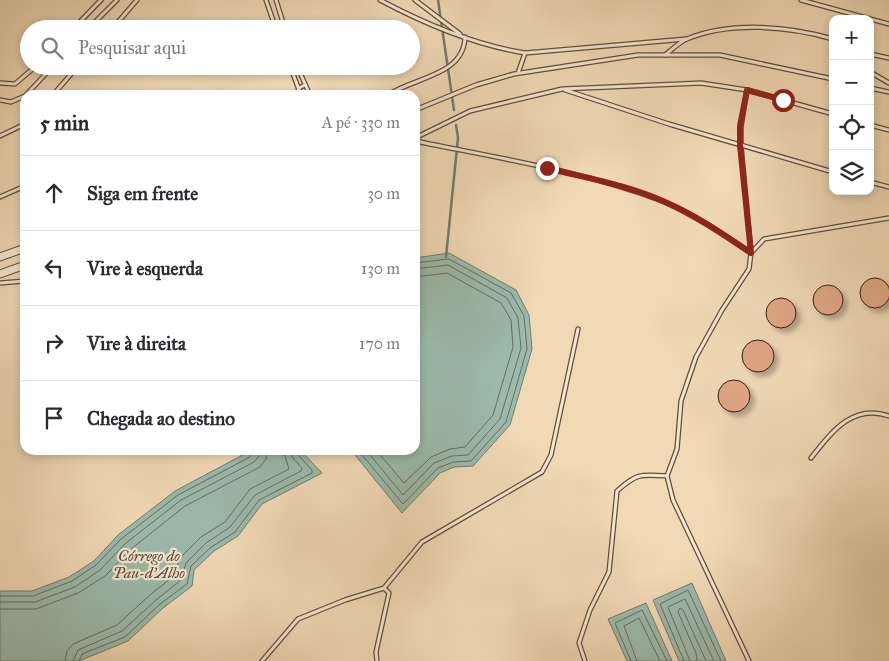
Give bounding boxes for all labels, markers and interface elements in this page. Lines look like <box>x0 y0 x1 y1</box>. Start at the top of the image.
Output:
map controls <box>829 15 874 195</box>
button: + <box>829 15 874 60</box>
search box <box>20 20 420 75</box>
icon: search <box>38 34 66 62</box>
text: Pesquisar aqui <box>78 36 186 59</box>
button: − <box>829 60 874 105</box>
route start <box>772 89 795 112</box>
button: locate <box>829 105 874 150</box>
text: 5 min <box>40 110 89 136</box>
text: A pé · 330 m <box>322 113 400 132</box>
button: layers <box>829 150 874 195</box>
route end <box>536 157 559 180</box>
icon: ahead <box>40 179 68 207</box>
text: Siga em frente <box>87 182 198 205</box>
text: 30 m <box>367 184 400 203</box>
icon: left <box>40 254 68 282</box>
text: Vire à esquerda <box>87 257 203 280</box>
text: 130 m <box>361 259 400 278</box>
icon: right <box>40 329 68 357</box>
text: Vire à direita <box>87 332 186 355</box>
text: 170 m <box>359 334 400 353</box>
icon: arrive <box>40 404 68 432</box>
text: Chegada ao destino <box>87 407 235 430</box>
water label: Córrego do Pau-d'Alho <box>113 547 185 582</box>

